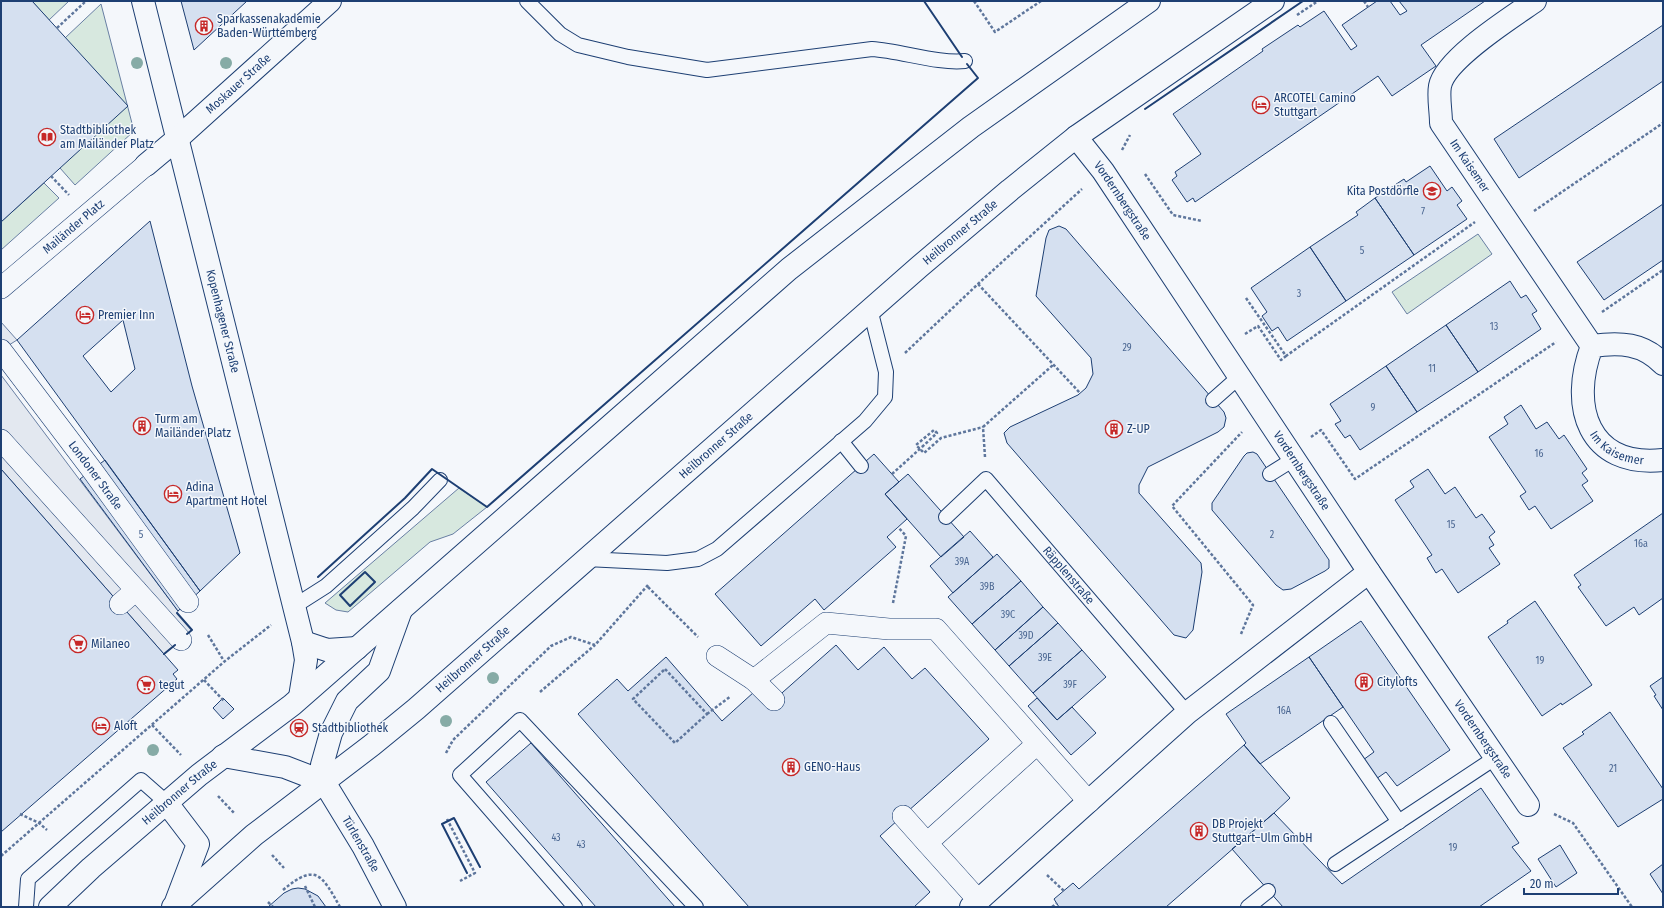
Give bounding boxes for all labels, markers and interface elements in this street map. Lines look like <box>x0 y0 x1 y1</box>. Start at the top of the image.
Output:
place label: Sparkassenakademie Baden-Württemberg <box>217 12 321 40</box>
building icon: Sparkassenakademie Baden-Württemberg <box>194 16 214 36</box>
street label: Moskauer Straße <box>203 51 274 117</box>
place label: ARCOTEL Camino Stuttgart <box>1274 91 1356 119</box>
hotel icon: ARCOTEL Camino Stuttgart <box>1251 95 1271 115</box>
place label: Stadtbibliothek am Mailänder Platz <box>60 123 154 151</box>
library icon: Stadtbibliothek am Mailänder Platz <box>37 127 57 147</box>
street label: Im Kaisemer <box>1447 137 1493 195</box>
street label: Vordernbergstraße <box>1091 159 1154 243</box>
school or university icon: Kita Postdörfle <box>1422 181 1442 201</box>
place label: Kita Postdörfle <box>1347 184 1419 198</box>
street label: Mailänder Platz <box>40 196 107 256</box>
street label: Heilbronner Straße <box>920 197 1000 268</box>
house number: 7 <box>1421 206 1425 218</box>
house number: 5 <box>1360 245 1365 257</box>
street label: Kopenhagener Straße <box>203 268 243 374</box>
house number: 3 <box>1297 288 1302 300</box>
hotel icon: Premier Inn <box>75 305 95 325</box>
place label: Premier Inn <box>98 308 155 322</box>
house number: 13 <box>1490 321 1499 333</box>
house number: 29 <box>1122 342 1132 354</box>
house number: 11 <box>1428 363 1436 375</box>
house number: 9 <box>1371 402 1376 414</box>
street label: Heilbronner Straße <box>676 409 756 482</box>
place label: Turm am Mailänder Platz <box>155 412 231 440</box>
building icon: Turm am Mailänder Platz <box>132 416 152 436</box>
building icon: Z-UP <box>1104 419 1124 439</box>
place label: Z-UP <box>1127 422 1150 436</box>
street label: Vordernbergstraße <box>1271 428 1333 513</box>
street label: Im Kaisemer <box>1587 428 1645 468</box>
street label: Londoner Straße <box>66 438 125 512</box>
house number: 16 <box>1535 448 1543 460</box>
place label: Adina Apartment Hotel <box>186 480 267 508</box>
hotel icon: Adina Apartment Hotel <box>163 484 183 504</box>
house number: 15 <box>1447 519 1456 531</box>
house number: 5 <box>139 529 144 541</box>
house number: 2 <box>1270 529 1275 541</box>
house number: 16a <box>1634 538 1648 550</box>
street label: Räpplenstraße <box>1040 543 1097 607</box>
house number: 39A <box>955 556 970 568</box>
house number: 39B <box>980 581 995 593</box>
house number: 39C <box>1001 609 1015 621</box>
street label: Heilbronner Straße <box>433 623 512 695</box>
house number: 39D <box>1018 630 1034 642</box>
supermarket icon: Milaneo <box>68 634 88 654</box>
place label: Milaneo <box>91 637 130 651</box>
house number: 39E <box>1038 652 1052 664</box>
house number: 19 <box>1536 655 1545 667</box>
building icon: Citylofts <box>1354 672 1374 692</box>
supermarket icon: tegut <box>136 675 156 695</box>
place label: Citylofts <box>1377 675 1418 689</box>
place label: tegut <box>159 678 184 692</box>
house number: 39F <box>1063 679 1077 691</box>
street label: Vordernbergstraße <box>1451 697 1515 781</box>
house number: 16A <box>1277 705 1292 717</box>
hotel icon: Aloft <box>91 716 111 736</box>
station icon: Stadtbibliothek <box>289 718 309 738</box>
place label: Aloft <box>114 719 137 733</box>
place label: Stadtbibliothek <box>312 721 389 735</box>
street label: Heilbronner Straße <box>139 757 220 828</box>
building icon: GENO-Haus <box>781 757 801 777</box>
place label: GENO-Haus <box>804 760 860 774</box>
house number: 21 <box>1609 763 1617 775</box>
street label: Türlenstraße <box>339 814 383 874</box>
place label: DB Projekt Stuttgart–Ulm GmbH <box>1212 817 1312 845</box>
building icon: DB Projekt Stuttgart–Ulm GmbH <box>1189 821 1209 841</box>
house number: 43 <box>551 832 561 844</box>
house number: 43 <box>576 839 586 851</box>
house number: 19 <box>1449 842 1458 854</box>
scale bar <box>1524 870 1618 896</box>
text: 20 m <box>1530 877 1554 891</box>

